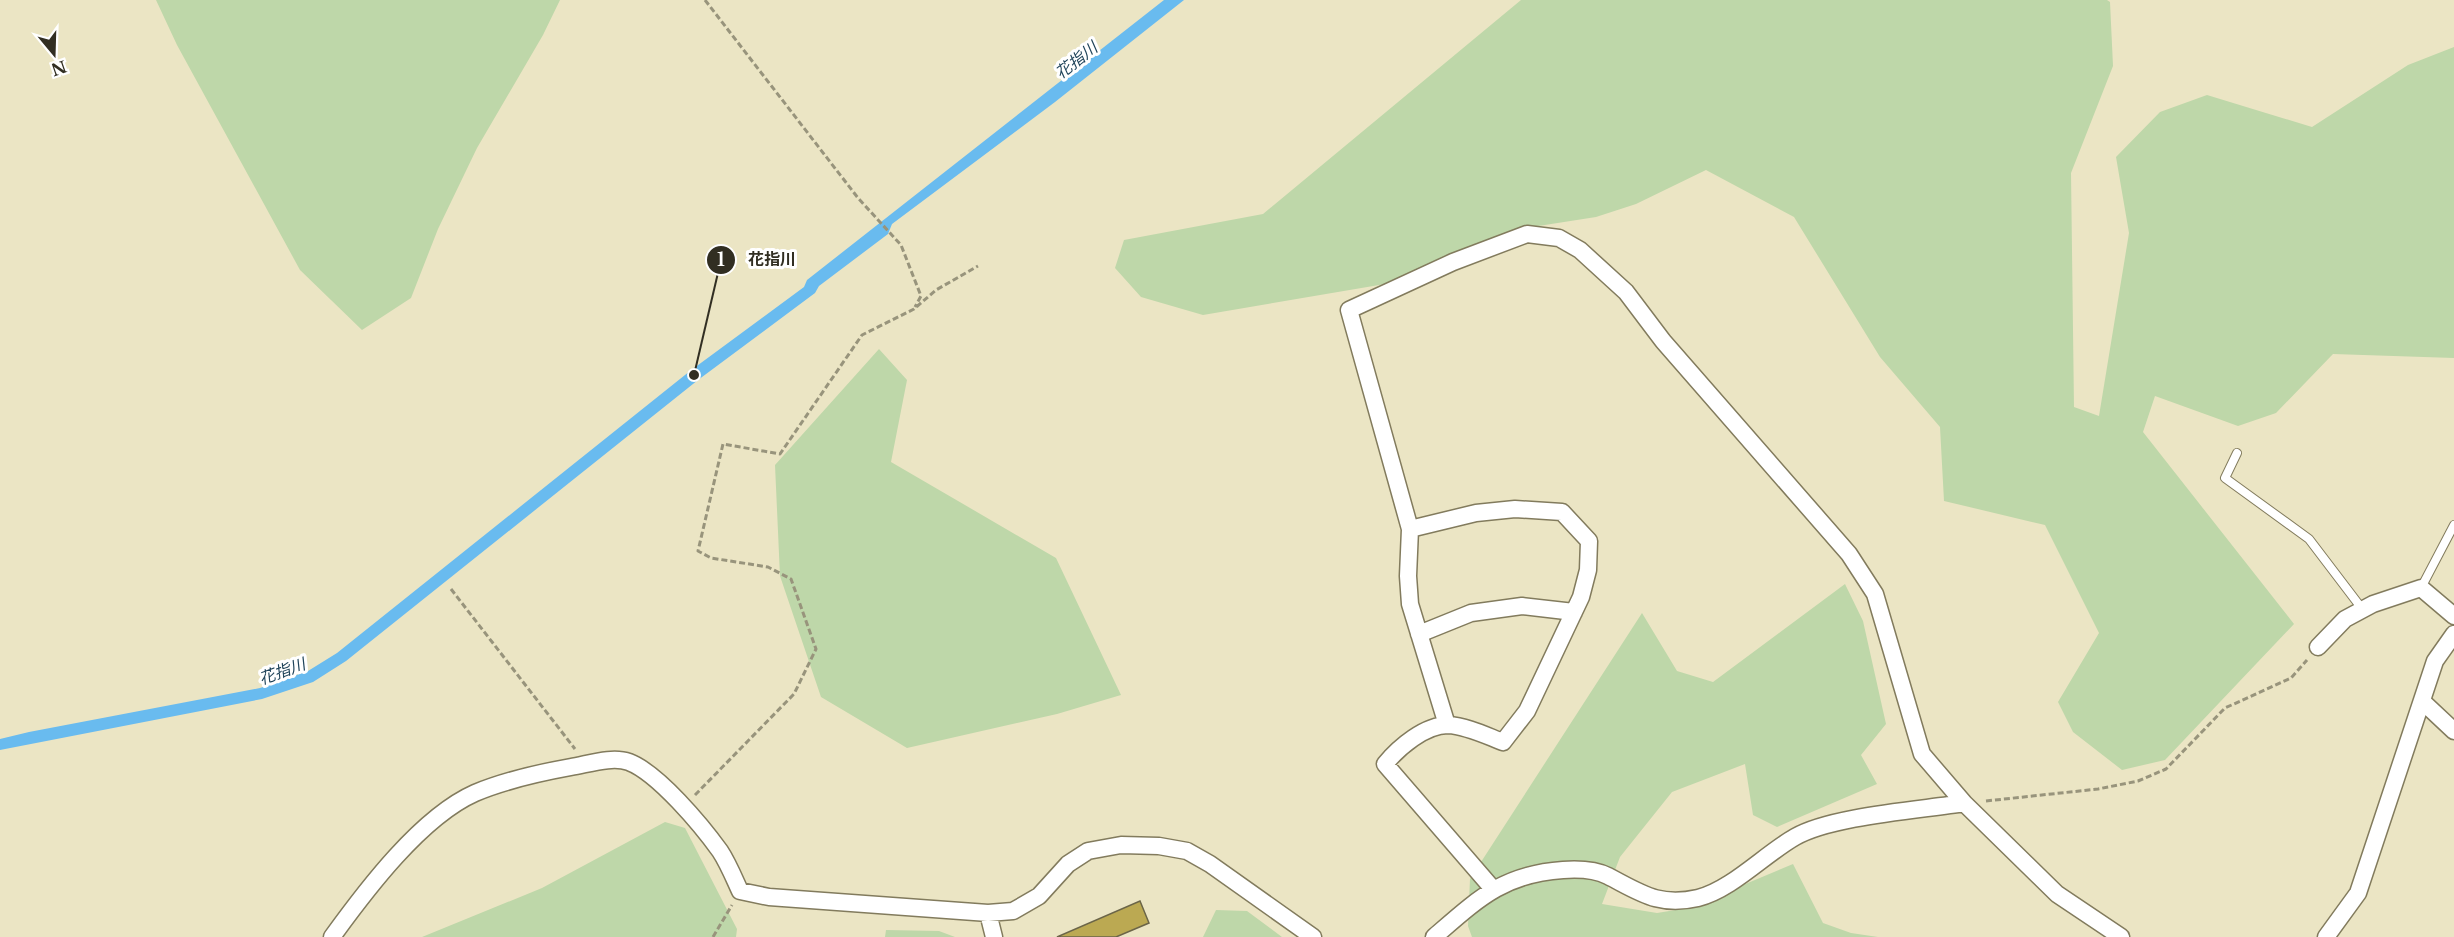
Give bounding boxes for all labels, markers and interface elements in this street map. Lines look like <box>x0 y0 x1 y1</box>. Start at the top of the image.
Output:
north arrow <box>24 24 84 84</box>
water label: 花指川 <box>1051 36 1103 83</box>
text: N <box>49 56 69 80</box>
callout: 花指川 <box>706 243 808 277</box>
text: 1 <box>717 249 725 271</box>
text: 花指川 <box>748 249 796 269</box>
water label: 花指川 <box>256 653 310 689</box>

